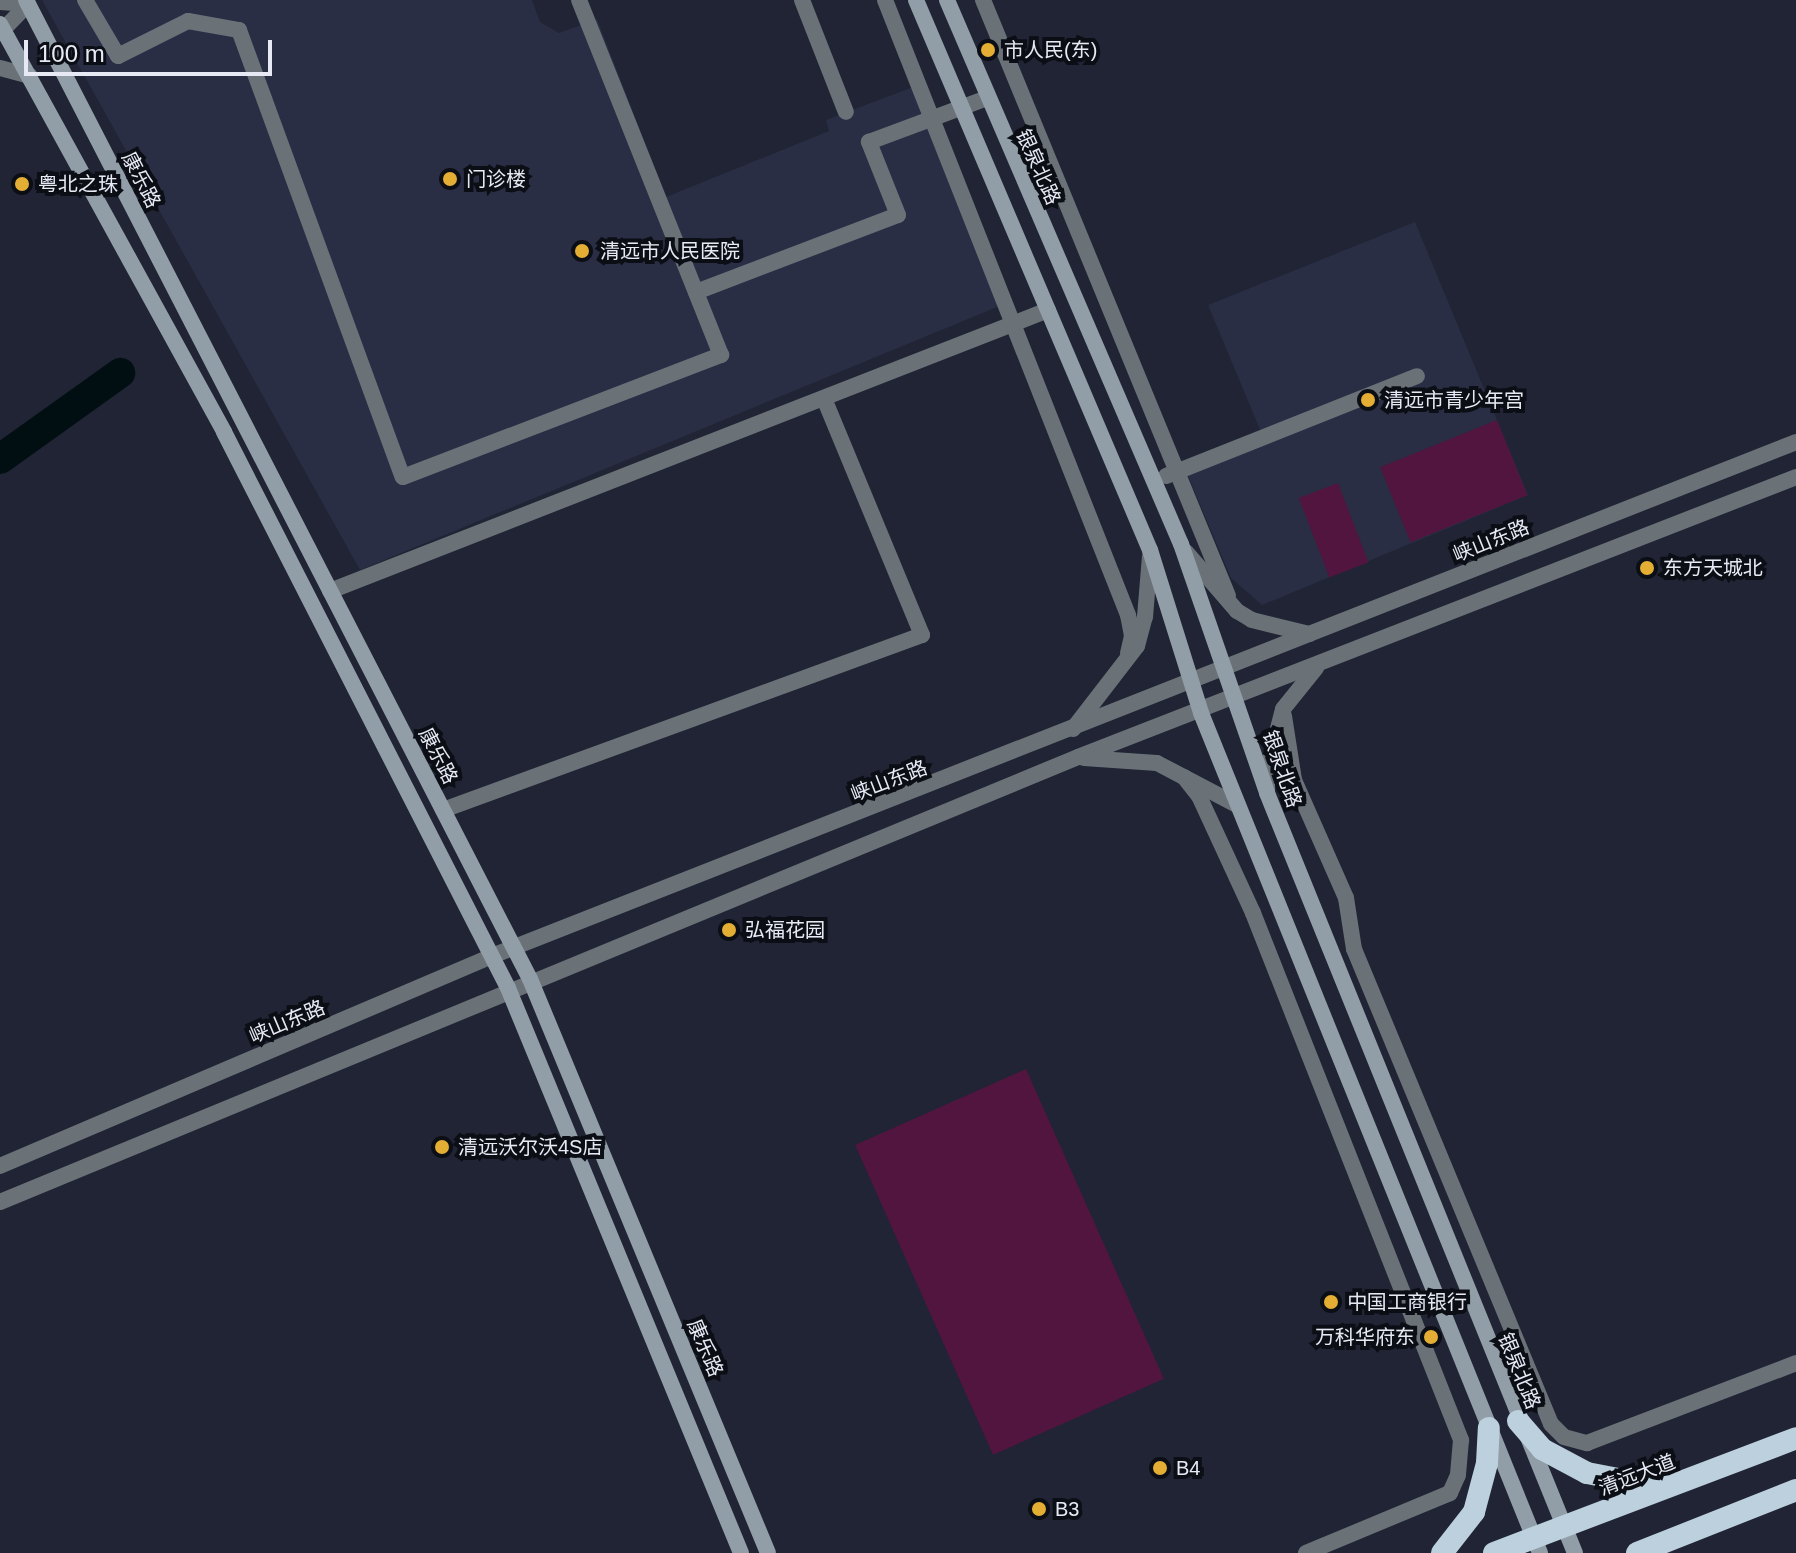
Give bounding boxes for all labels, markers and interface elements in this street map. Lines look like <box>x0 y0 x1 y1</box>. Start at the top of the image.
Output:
scale bar <box>28 24 276 74</box>
place label: 市人民(东) <box>1004 38 1097 62</box>
text: 100 m <box>38 40 105 67</box>
marker: 市人民(东) <box>979 41 997 59</box>
street label: 银泉北路 <box>1011 126 1065 208</box>
street label: 康乐路 <box>117 148 165 212</box>
place label: 门诊楼 <box>466 167 526 191</box>
marker: 门诊楼 <box>441 170 459 188</box>
place label: 粤北之珠 <box>38 172 118 196</box>
marker: 粤北之珠 <box>13 175 31 193</box>
place label: 清远市人民医院 <box>600 239 740 263</box>
marker: 清远市人民医院 <box>571 240 593 262</box>
place label: 清远市青少年宫 <box>1384 388 1524 412</box>
marker: 清远市青少年宫 <box>1359 391 1377 409</box>
street label: 峡山东路 <box>1449 515 1533 567</box>
place label: 东方天城北 <box>1663 556 1763 580</box>
marker: 东方天城北 <box>1638 559 1656 577</box>
street label: 康乐路 <box>414 724 462 788</box>
street label: 银泉北路 <box>1258 727 1306 811</box>
street label: 峡山东路 <box>847 755 931 807</box>
place label: 弘福花园 <box>745 918 825 942</box>
marker: 弘福花园 <box>720 921 738 939</box>
street label: 峡山东路 <box>245 995 329 1049</box>
place label: 清远沃尔沃4S店 <box>458 1135 602 1159</box>
marker: 清远沃尔沃4S店 <box>433 1138 451 1156</box>
place label: 中国工商银行 <box>1347 1290 1467 1314</box>
marker: 中国工商银行 <box>1322 1293 1340 1311</box>
street label: 康乐路 <box>682 1316 728 1380</box>
place label: 万科华府东 <box>1315 1325 1415 1349</box>
marker: 万科华府东 <box>1422 1328 1440 1346</box>
street label: 银泉北路 <box>1493 1329 1545 1413</box>
street label: 清远大道 <box>1595 1449 1679 1501</box>
place label: B4 <box>1176 1456 1200 1480</box>
marker: B4 <box>1151 1459 1169 1477</box>
place label: B3 <box>1055 1497 1079 1521</box>
marker: B3 <box>1030 1500 1048 1518</box>

